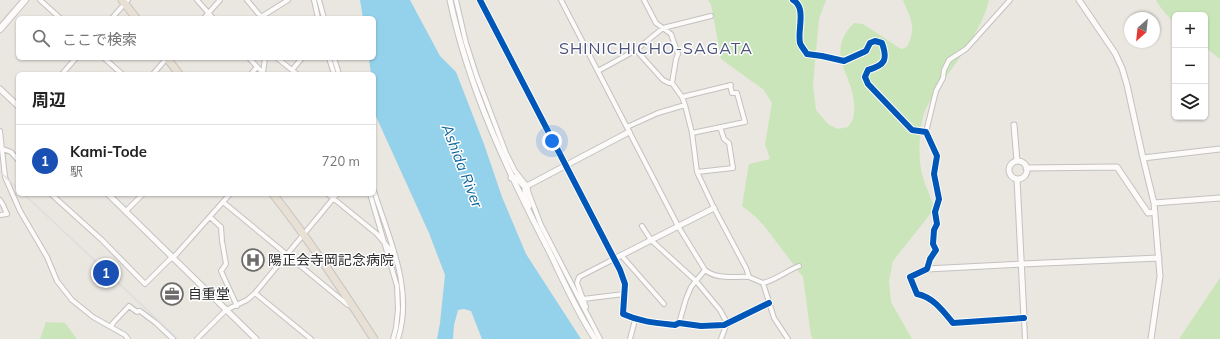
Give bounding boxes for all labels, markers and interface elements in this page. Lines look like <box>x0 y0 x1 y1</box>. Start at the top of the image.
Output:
north arrow <box>1124 12 1160 48</box>
map controls <box>1172 12 1208 120</box>
button: + <box>1172 12 1208 48</box>
search box <box>16 16 376 60</box>
icon: search <box>30 27 52 49</box>
text: ここで検索 <box>62 30 137 49</box>
district label: SHINICHICHO-SAGATA <box>559 38 753 58</box>
button: − <box>1172 48 1208 84</box>
button: layers <box>1172 84 1208 120</box>
text: 周辺 <box>32 89 66 110</box>
water label: Ashida River <box>437 120 487 211</box>
your location <box>542 131 562 151</box>
text: Kami-Tode <box>70 142 147 161</box>
text: 1 <box>41 153 49 169</box>
text: 720 m <box>322 153 360 169</box>
text: 駅 <box>70 163 83 179</box>
hospital icon: 陽正会寺岡記念病院 <box>240 247 266 273</box>
place label: 陽正会寺岡記念病院 <box>268 251 394 269</box>
pin: 1 <box>93 258 119 288</box>
office icon: 自重堂 <box>159 281 185 307</box>
place label: 自重堂 <box>188 285 230 303</box>

